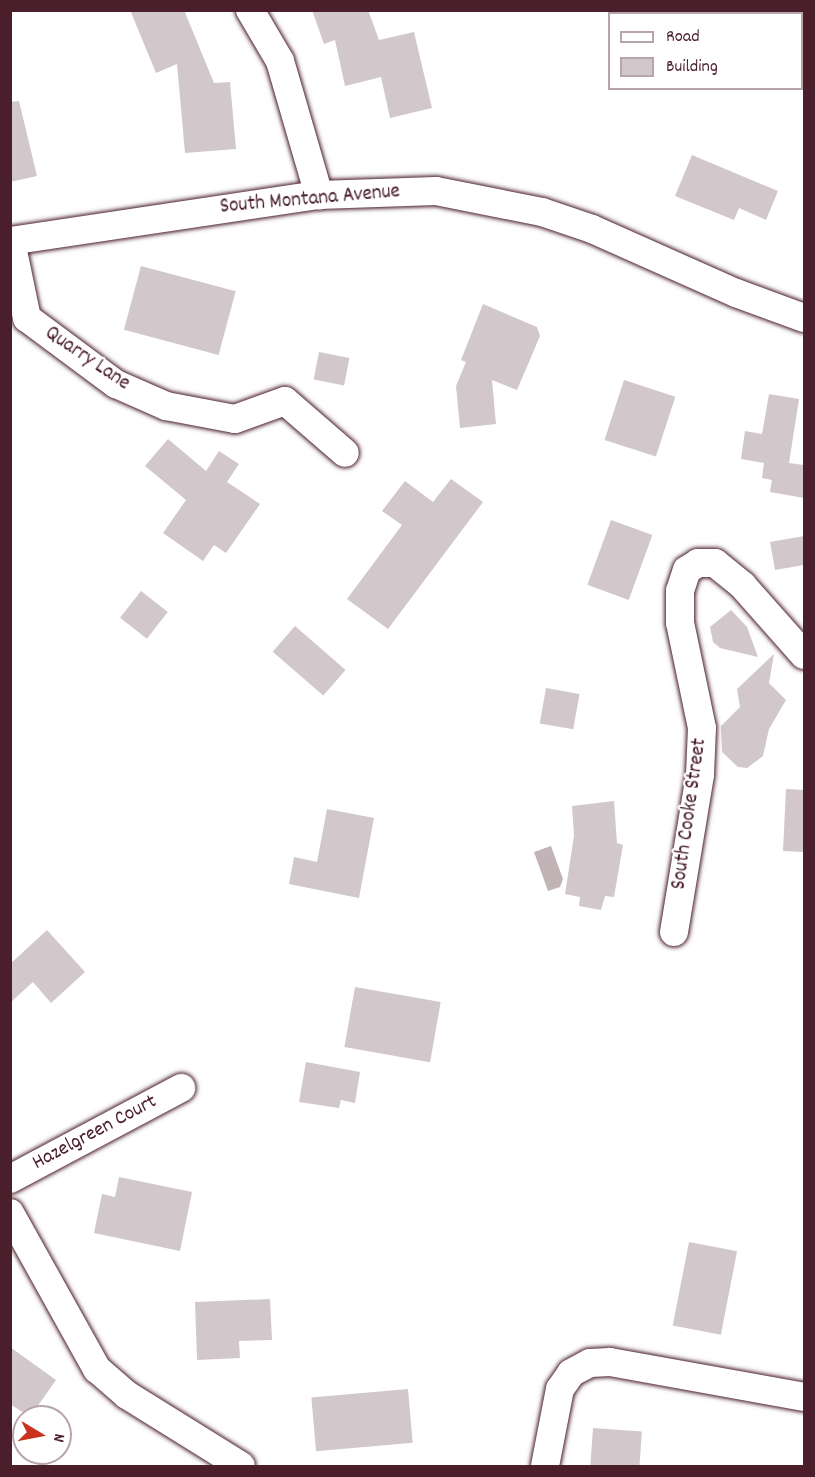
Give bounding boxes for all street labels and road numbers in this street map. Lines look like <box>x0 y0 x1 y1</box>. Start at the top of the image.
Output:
street label: South Montana Avenue <box>219 180 401 220</box>
street label: Quarry Lane <box>40 321 134 397</box>
street label: South Cooke Street <box>667 737 713 891</box>
street label: Hazelgreen Court <box>29 1090 161 1176</box>

